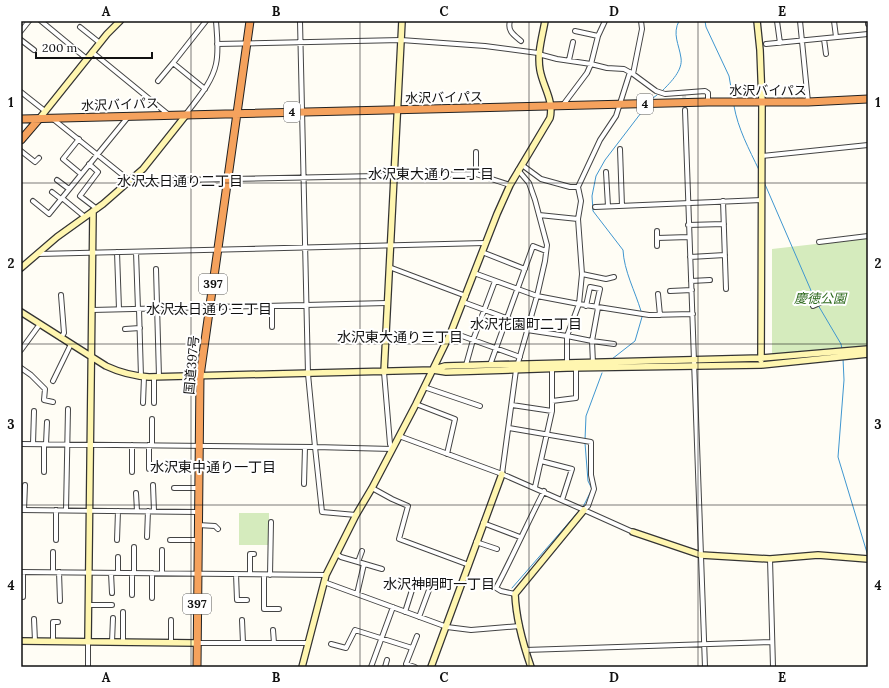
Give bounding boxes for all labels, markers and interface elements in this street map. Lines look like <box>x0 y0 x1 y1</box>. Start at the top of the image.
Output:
text: A <box>102 3 111 20</box>
text: B <box>272 3 281 20</box>
text: C <box>440 3 449 20</box>
text: D <box>609 3 619 20</box>
text: E <box>778 3 786 20</box>
scale bar <box>36 34 152 60</box>
text: 200 m <box>42 40 78 55</box>
street label: 水沢バイパス <box>729 82 807 99</box>
street label: 水沢バイパス <box>405 88 483 107</box>
text: 1 <box>8 94 14 111</box>
road number: 4 <box>637 94 653 114</box>
text: 1 <box>875 94 881 111</box>
street label: 水沢バイパス <box>81 95 159 114</box>
road number: 4 <box>284 102 300 122</box>
district label: 水沢東大通り二丁目 <box>368 165 494 183</box>
district label: 水沢太日通り二丁目 <box>117 172 243 190</box>
text: 2 <box>8 255 15 272</box>
text: 2 <box>875 255 882 272</box>
road number: 397 <box>199 274 227 294</box>
park label: 慶徳公園 <box>794 290 848 307</box>
district label: 水沢太日通り三丁目 <box>146 300 272 318</box>
district label: 水沢花園町二丁目 <box>470 315 582 333</box>
district label: 水沢東大通り三丁目 <box>337 328 463 346</box>
street label: 国道397号 <box>180 335 203 395</box>
text: 3 <box>7 416 15 433</box>
text: 3 <box>874 416 882 433</box>
district label: 水沢東中通り一丁目 <box>150 458 276 476</box>
district label: 水沢神明町一丁目 <box>383 575 495 593</box>
text: 4 <box>7 577 15 594</box>
text: 4 <box>874 577 882 594</box>
road number: 397 <box>183 594 211 614</box>
text: A <box>102 669 111 686</box>
text: B <box>272 669 281 686</box>
text: C <box>440 669 449 686</box>
text: D <box>609 669 619 686</box>
text: E <box>778 669 786 686</box>

